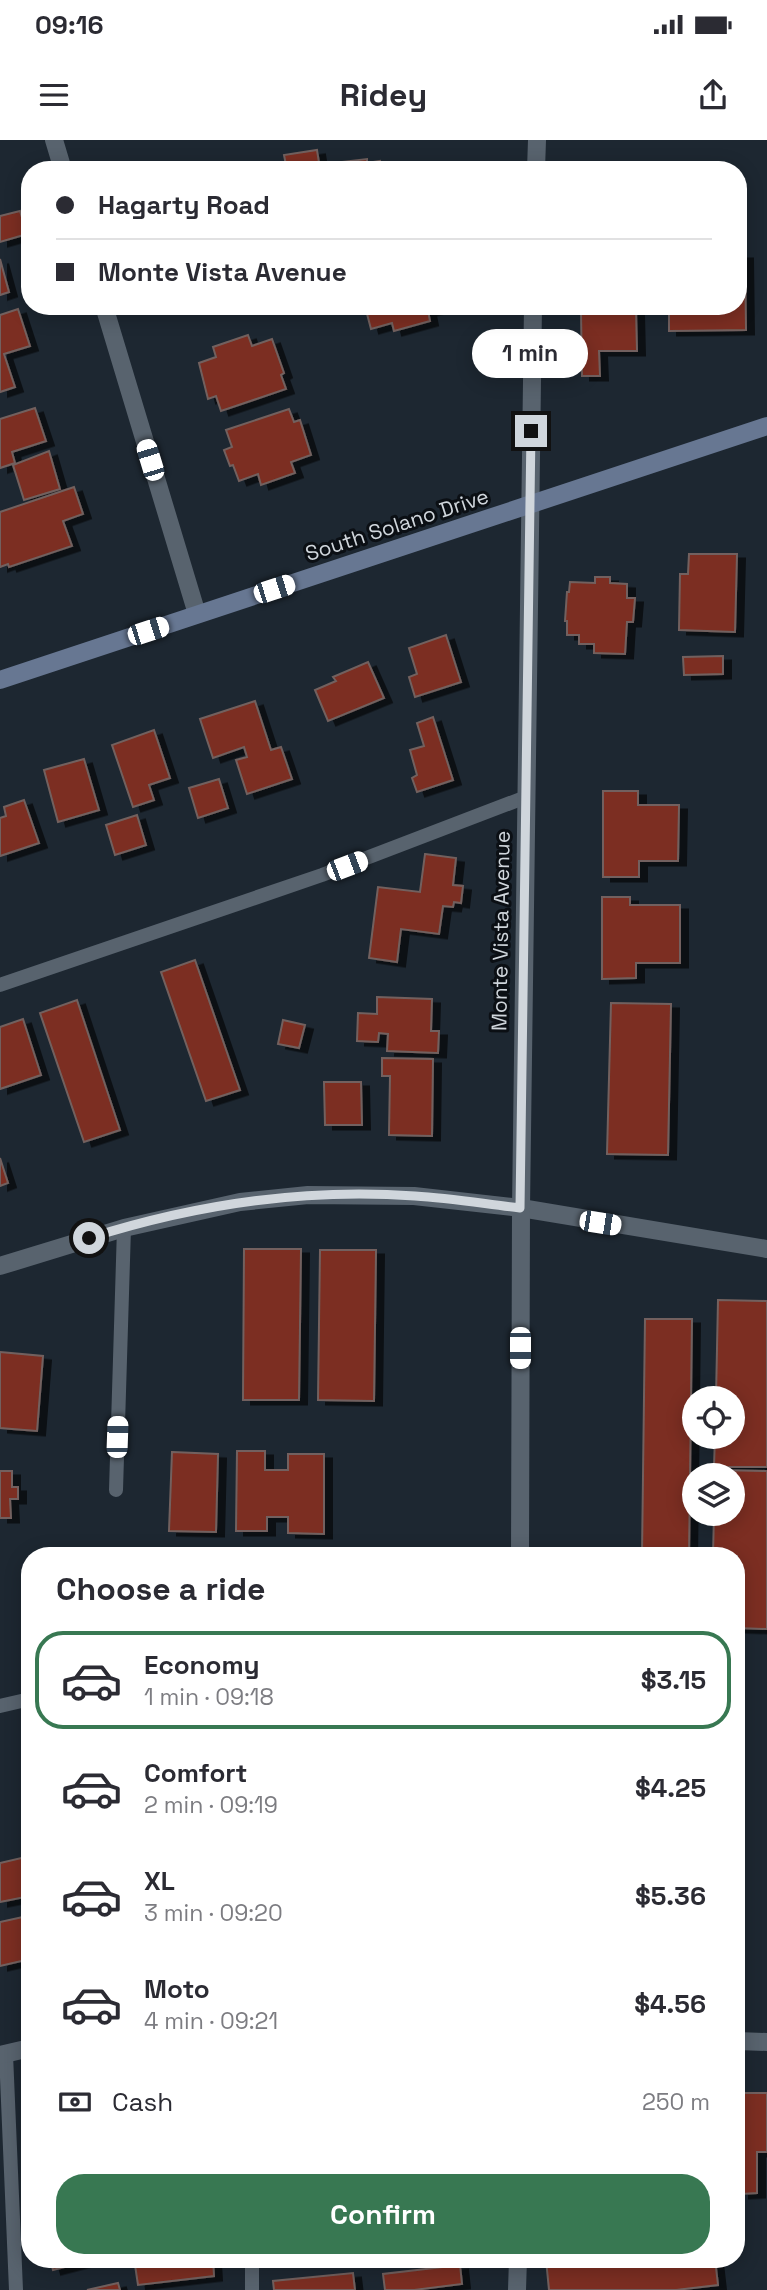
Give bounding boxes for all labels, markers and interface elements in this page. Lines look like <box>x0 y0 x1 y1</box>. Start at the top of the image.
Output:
text: 09:16 <box>35 8 103 42</box>
text: Ridey <box>340 75 427 115</box>
icon: menu <box>35 76 73 114</box>
icon: share <box>694 76 732 114</box>
text: Hagarty Road <box>98 188 270 222</box>
text: Monte Vista Avenue <box>98 255 347 289</box>
callout: 1 min <box>473 330 589 378</box>
text: 1 min <box>502 338 558 368</box>
route end <box>515 415 547 447</box>
car <box>134 437 167 483</box>
street label: South Solano Drive <box>302 482 492 567</box>
car <box>251 573 298 605</box>
car <box>125 615 172 647</box>
street label: Monte Vista Avenue <box>485 831 516 1031</box>
car <box>324 849 371 883</box>
car <box>578 1209 623 1237</box>
route start <box>73 1222 105 1254</box>
car <box>510 1327 531 1369</box>
map controls <box>682 1386 745 1526</box>
button: locate <box>682 1386 745 1449</box>
car <box>106 1416 129 1458</box>
button: layers <box>682 1463 745 1526</box>
text: Choose a ride <box>56 1569 266 1609</box>
text: Economy <box>144 1648 260 1682</box>
icon: car <box>60 1649 123 1712</box>
text: $3.15 <box>641 1663 706 1697</box>
text: 1 min · 09:18 <box>144 1682 274 1712</box>
text: Comfort <box>144 1756 247 1790</box>
icon: car <box>60 1757 123 1820</box>
text: $4.25 <box>635 1771 706 1805</box>
text: 2 min · 09:19 <box>144 1790 278 1820</box>
text: XL <box>144 1864 175 1898</box>
icon: car <box>60 1865 123 1928</box>
text: $5.36 <box>635 1879 706 1913</box>
text: 3 min · 09:20 <box>144 1898 283 1928</box>
text: Moto <box>144 1972 210 2006</box>
icon: car <box>60 1973 123 2036</box>
text: $4.56 <box>634 1987 706 2021</box>
text: 4 min · 09:21 <box>144 2006 278 2036</box>
icon: cash <box>56 2083 94 2121</box>
text: Cash <box>112 2085 173 2119</box>
text: 250 m <box>642 2087 710 2117</box>
button: Confirm <box>56 2174 710 2254</box>

